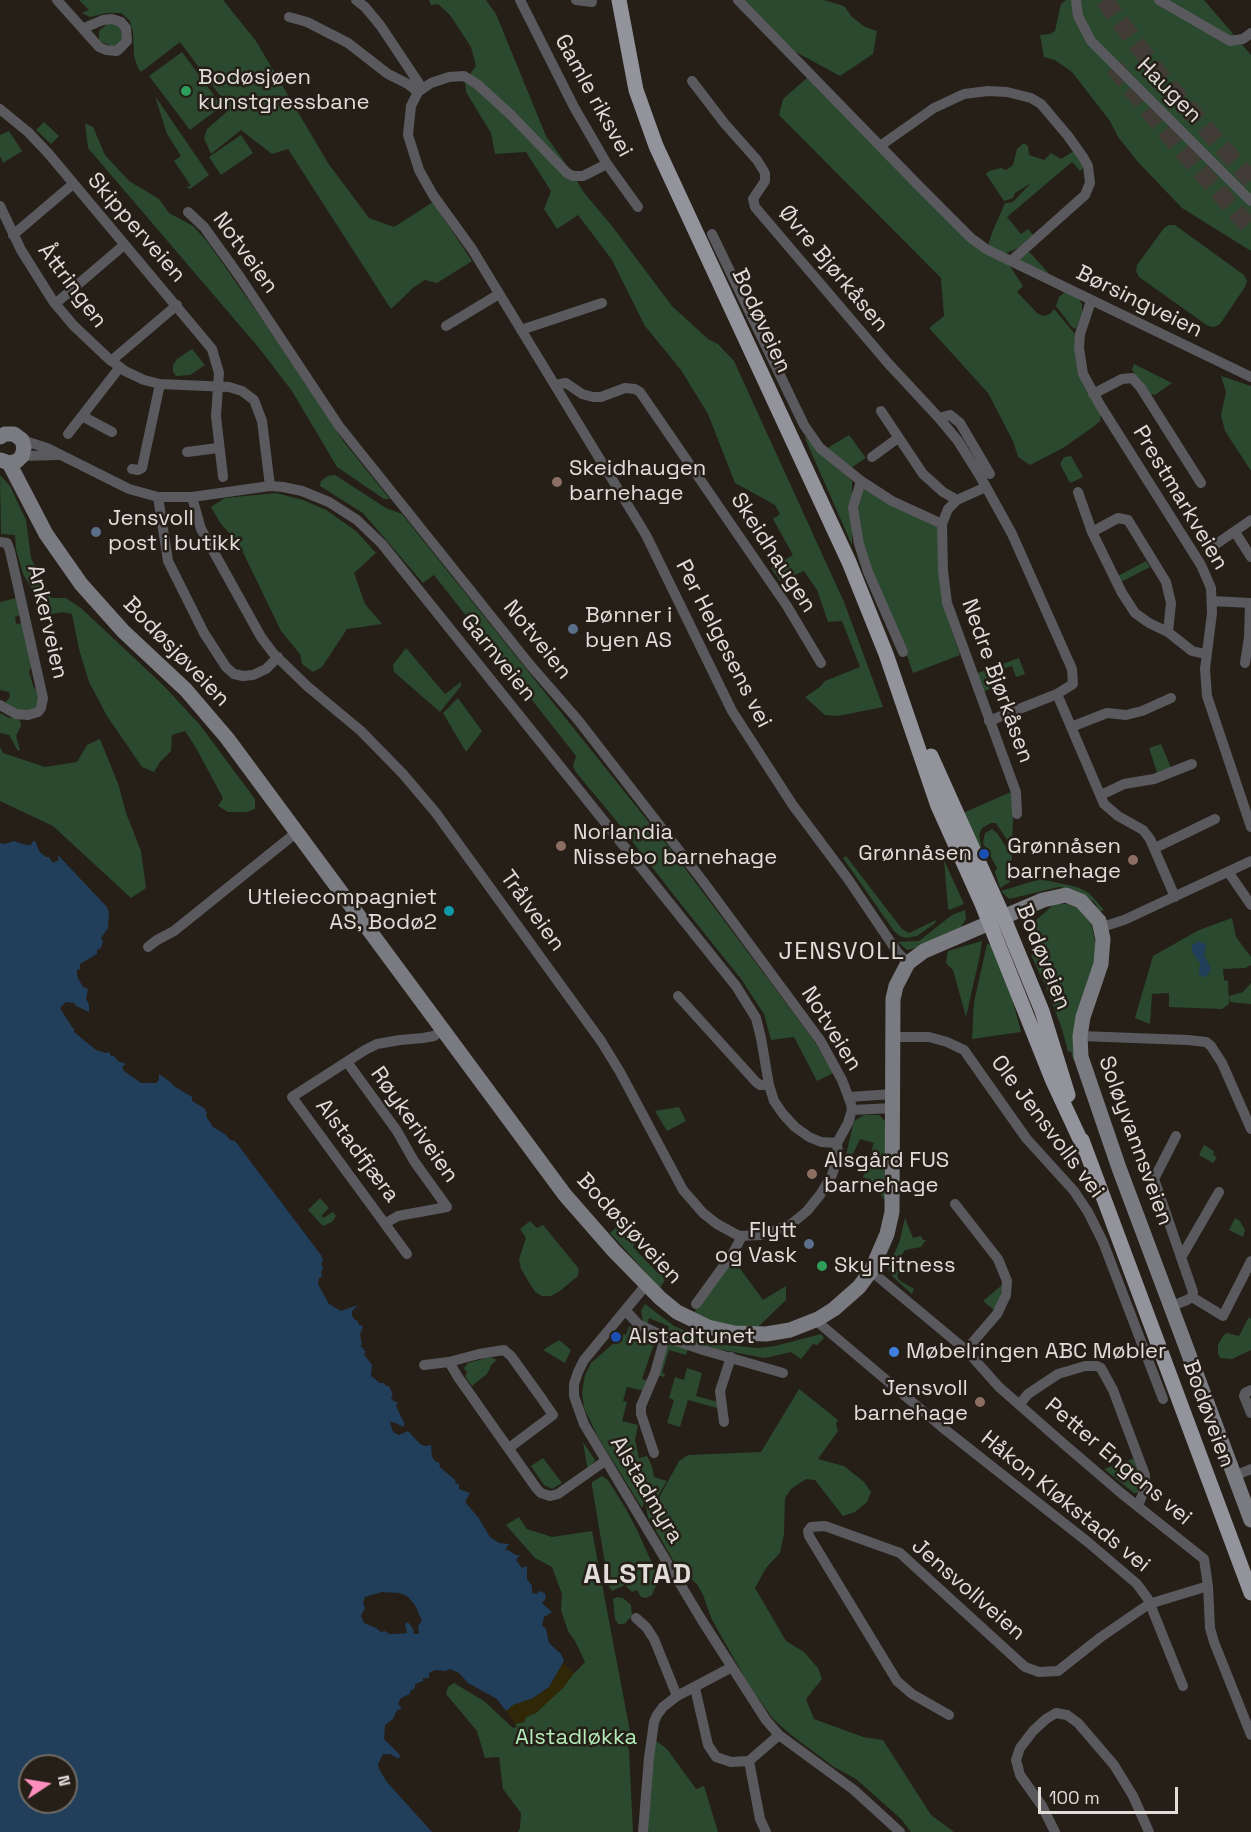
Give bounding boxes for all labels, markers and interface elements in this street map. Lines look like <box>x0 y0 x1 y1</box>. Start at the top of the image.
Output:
street label: Gamle riksvei <box>548 30 638 162</box>
street label: Haugen <box>1131 53 1207 129</box>
place label: Bodøsjøen kunstgressbane <box>198 65 369 116</box>
marker: Bodøsjøen kunstgressbane <box>179 84 193 98</box>
street label: Skipperveien <box>81 168 191 288</box>
street label: Øvre Bjørkåsen <box>772 200 894 338</box>
street label: Notveien <box>207 207 283 299</box>
street label: Åttringen <box>32 239 112 333</box>
street label: Børsingveien <box>1072 260 1206 344</box>
street label: Bodøveien <box>725 265 797 377</box>
street label: Prestmarkveien <box>1127 421 1233 575</box>
place label: Skeidhaugen barnehage <box>569 456 706 508</box>
marker: Skeidhaugen barnehage <box>550 475 564 489</box>
street label: Skeidhaugen <box>725 488 821 618</box>
place label: Jensvoll post i butikk <box>108 506 241 558</box>
marker: Jensvoll post i butikk <box>89 525 103 539</box>
street label: Per Helgesens vei <box>669 556 777 732</box>
street label: Ankerveien <box>21 562 73 682</box>
street label: Bodøsjøveien <box>117 592 235 712</box>
street label: Notveien <box>497 595 577 685</box>
street label: Nedre Bjørkåsen <box>955 595 1039 767</box>
place label: Bønner i byen AS <box>585 603 672 654</box>
street label: Garnveien <box>455 609 541 707</box>
marker: Bønner i byen AS <box>566 622 580 636</box>
place label: Norlandia Nissebo barnehage <box>573 820 777 872</box>
place label: Grønnåsen barnehage <box>1006 834 1121 885</box>
marker: Norlandia Nissebo barnehage <box>554 839 568 853</box>
place label: Grønnåsen <box>858 841 972 867</box>
marker: Grønnåsen <box>977 847 991 861</box>
marker: Grønnåsen barnehage <box>1126 853 1140 867</box>
street label: Trålveien <box>494 865 570 957</box>
place label: Utleiecompagniet AS, Bodø2 <box>247 885 437 936</box>
street label: Bodøveien <box>1010 900 1076 1014</box>
marker: Utleiecompagniet AS, Bodø2 <box>442 904 456 918</box>
district label: JENSVOLL <box>779 938 905 966</box>
street label: Notveien <box>795 982 867 1076</box>
street label: Ole Jensvolls vei <box>985 1050 1109 1204</box>
street label: Soløyvannsveien <box>1092 1053 1178 1229</box>
street label: Røykeriveien <box>364 1062 464 1188</box>
street label: Alstadfjæra <box>310 1094 404 1208</box>
place label: Alsgård FUS barnehage <box>824 1148 949 1200</box>
marker: Alsgård FUS barnehage <box>805 1167 819 1181</box>
street label: Bodøsjøveien <box>571 1168 687 1290</box>
place label: Flytt og Vask <box>715 1218 797 1270</box>
marker: Flytt og Vask <box>802 1237 816 1251</box>
place label: Sky Fitness <box>834 1253 956 1279</box>
marker: Sky Fitness <box>815 1259 829 1273</box>
place label: Alstadtunet <box>628 1324 755 1350</box>
marker: Alstadtunet <box>609 1330 623 1344</box>
place label: Møbelringen ABC Møbler <box>906 1339 1166 1365</box>
marker: Møbelringen ABC Møbler <box>887 1345 901 1359</box>
street label: Bodøveien <box>1176 1357 1240 1471</box>
place label: Jensvoll barnehage <box>853 1376 968 1428</box>
street label: Petter Engens vei <box>1039 1393 1197 1531</box>
marker: Jensvoll barnehage <box>973 1395 987 1409</box>
street label: Håkon Kløkstads vei <box>975 1426 1155 1578</box>
street label: Alstadmyra <box>604 1432 688 1548</box>
street label: Jensvollveien <box>906 1533 1030 1647</box>
district label: ALSTAD <box>583 1558 693 1592</box>
park label: Alstadløkka <box>515 1725 637 1751</box>
north arrow <box>18 1754 78 1814</box>
text: N <box>53 1773 76 1788</box>
scale bar <box>1041 1775 1180 1813</box>
text: 100 m <box>1049 1786 1100 1809</box>

